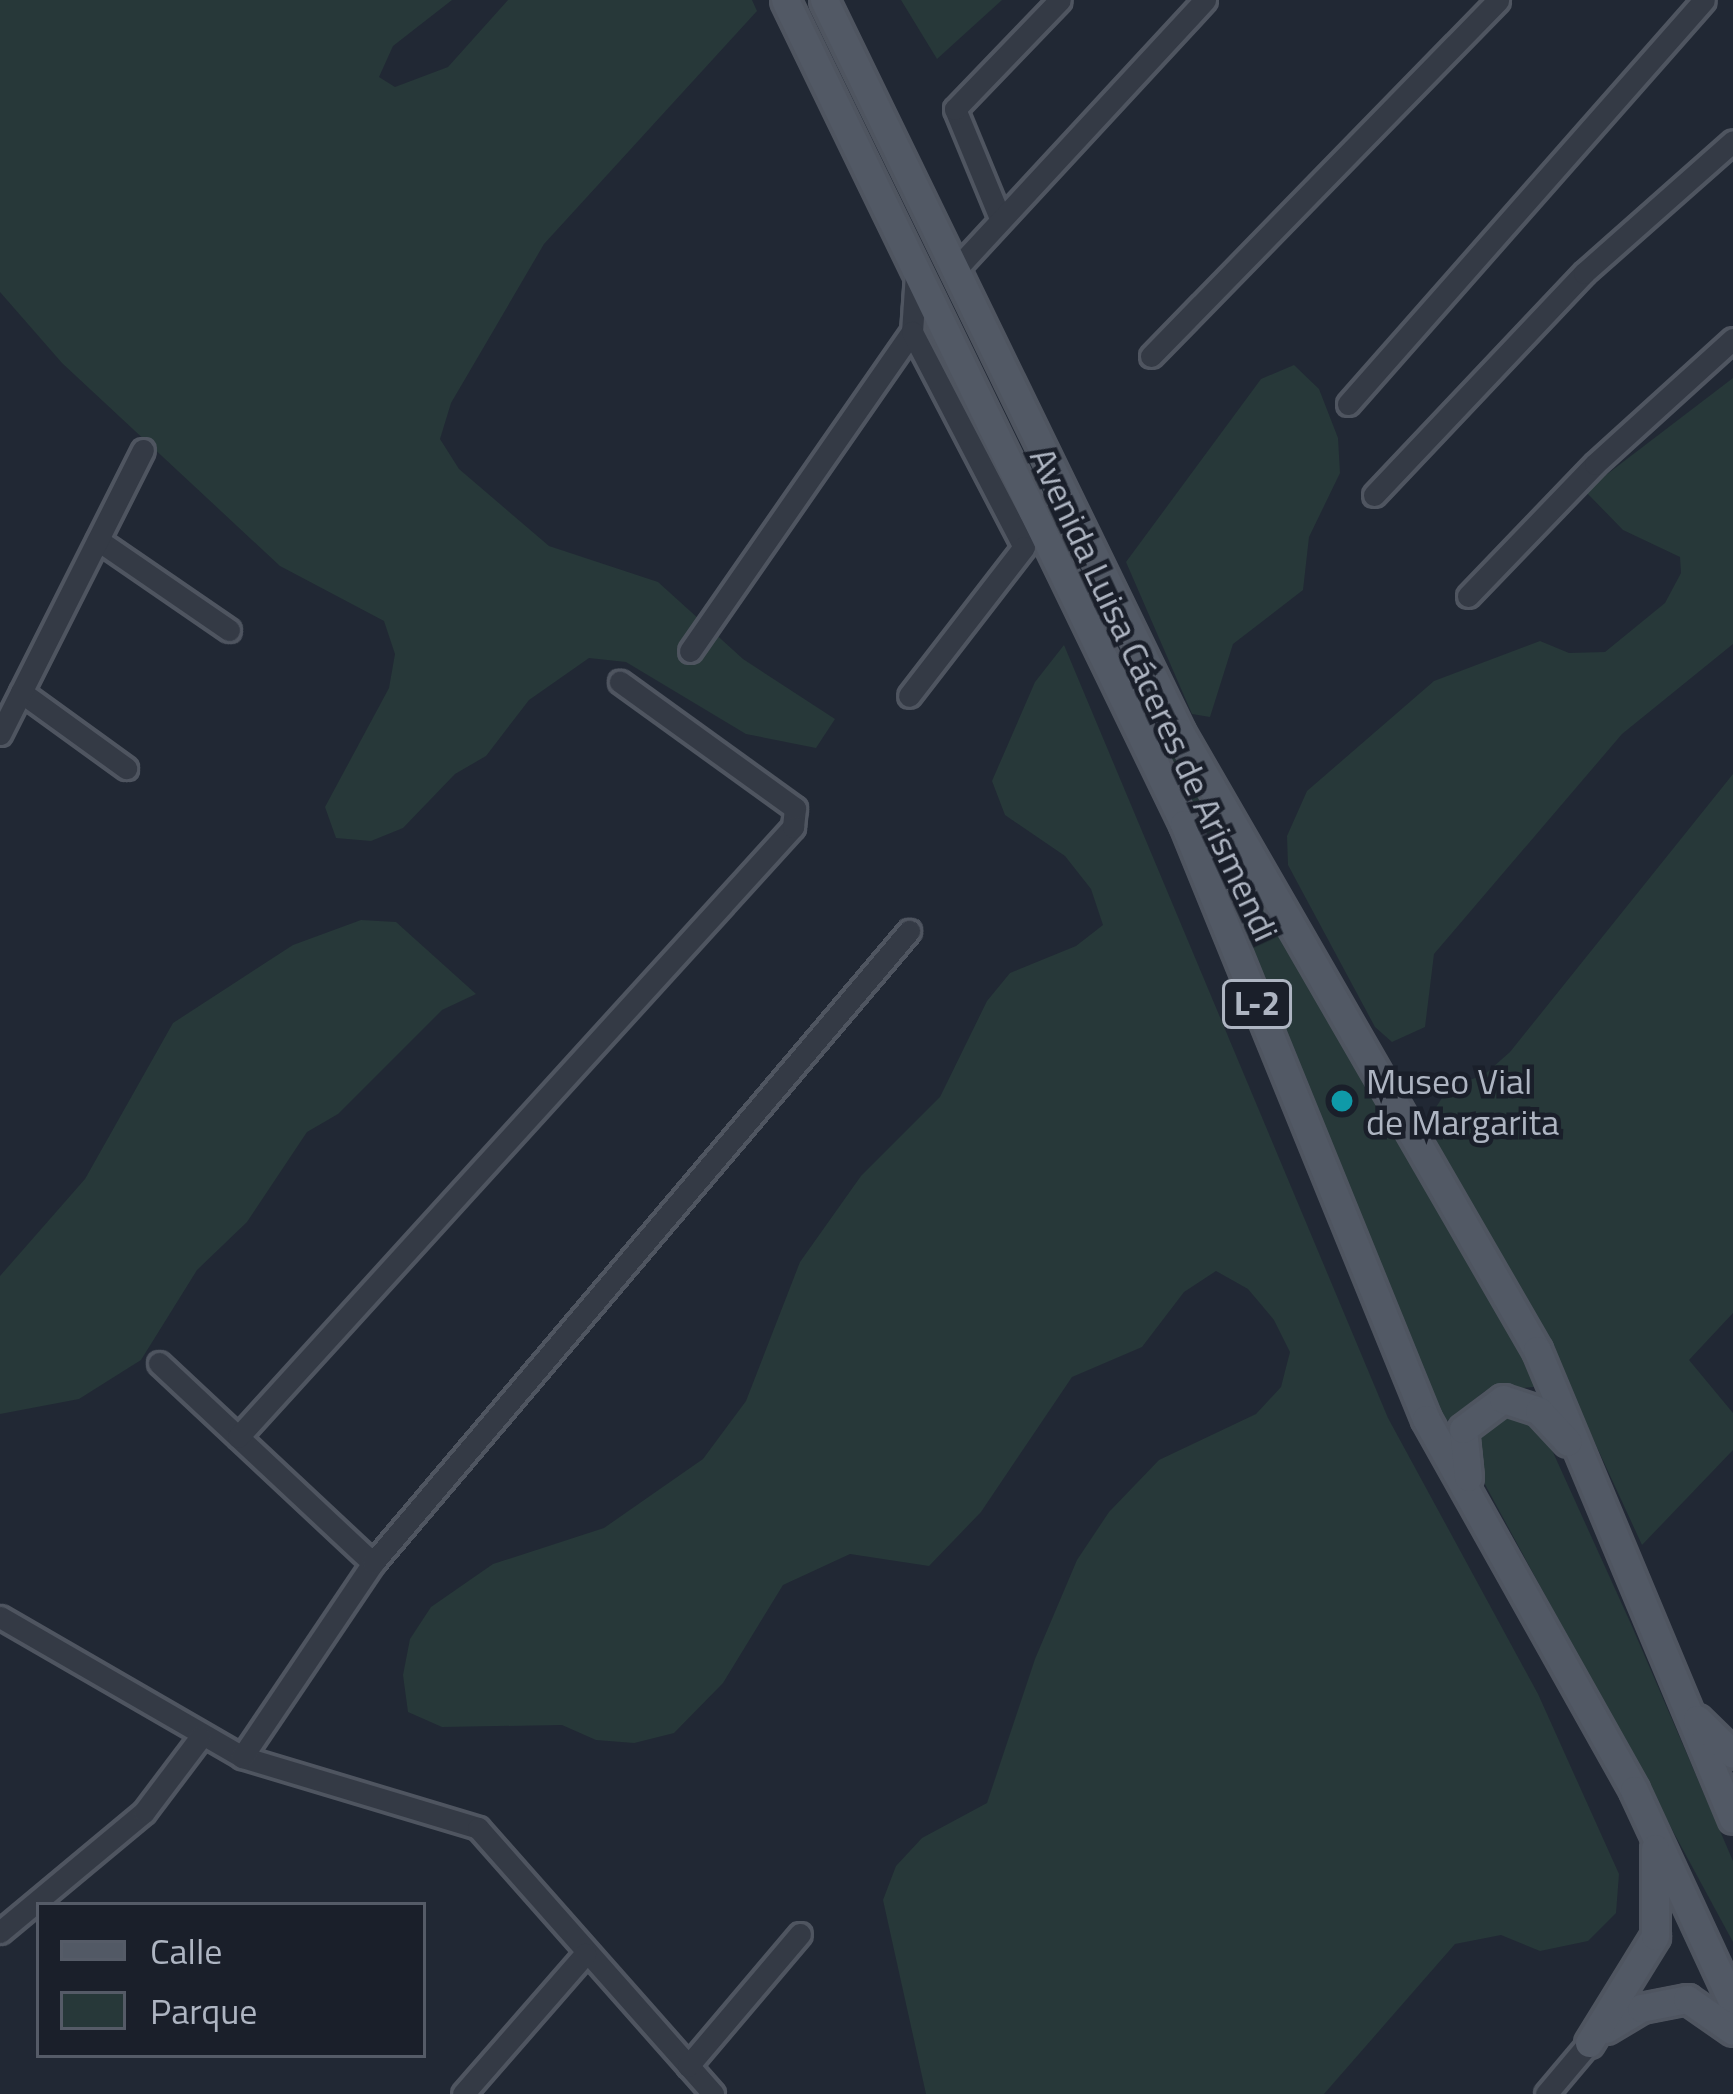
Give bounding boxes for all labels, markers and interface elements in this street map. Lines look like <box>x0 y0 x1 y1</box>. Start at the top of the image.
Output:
street label: Avenida Luisa Cáceres de Arismendi <box>1021 440 1289 948</box>
road number: L-2 <box>1221 977 1293 1031</box>
place label: Museo Vial de Margarita <box>1366 1058 1559 1143</box>
marker: Museo Vial de Margarita <box>1329 1088 1355 1114</box>
legend <box>36 1902 426 2058</box>
text: Calle <box>150 1923 222 1978</box>
text: Parque <box>150 1983 257 2038</box>

